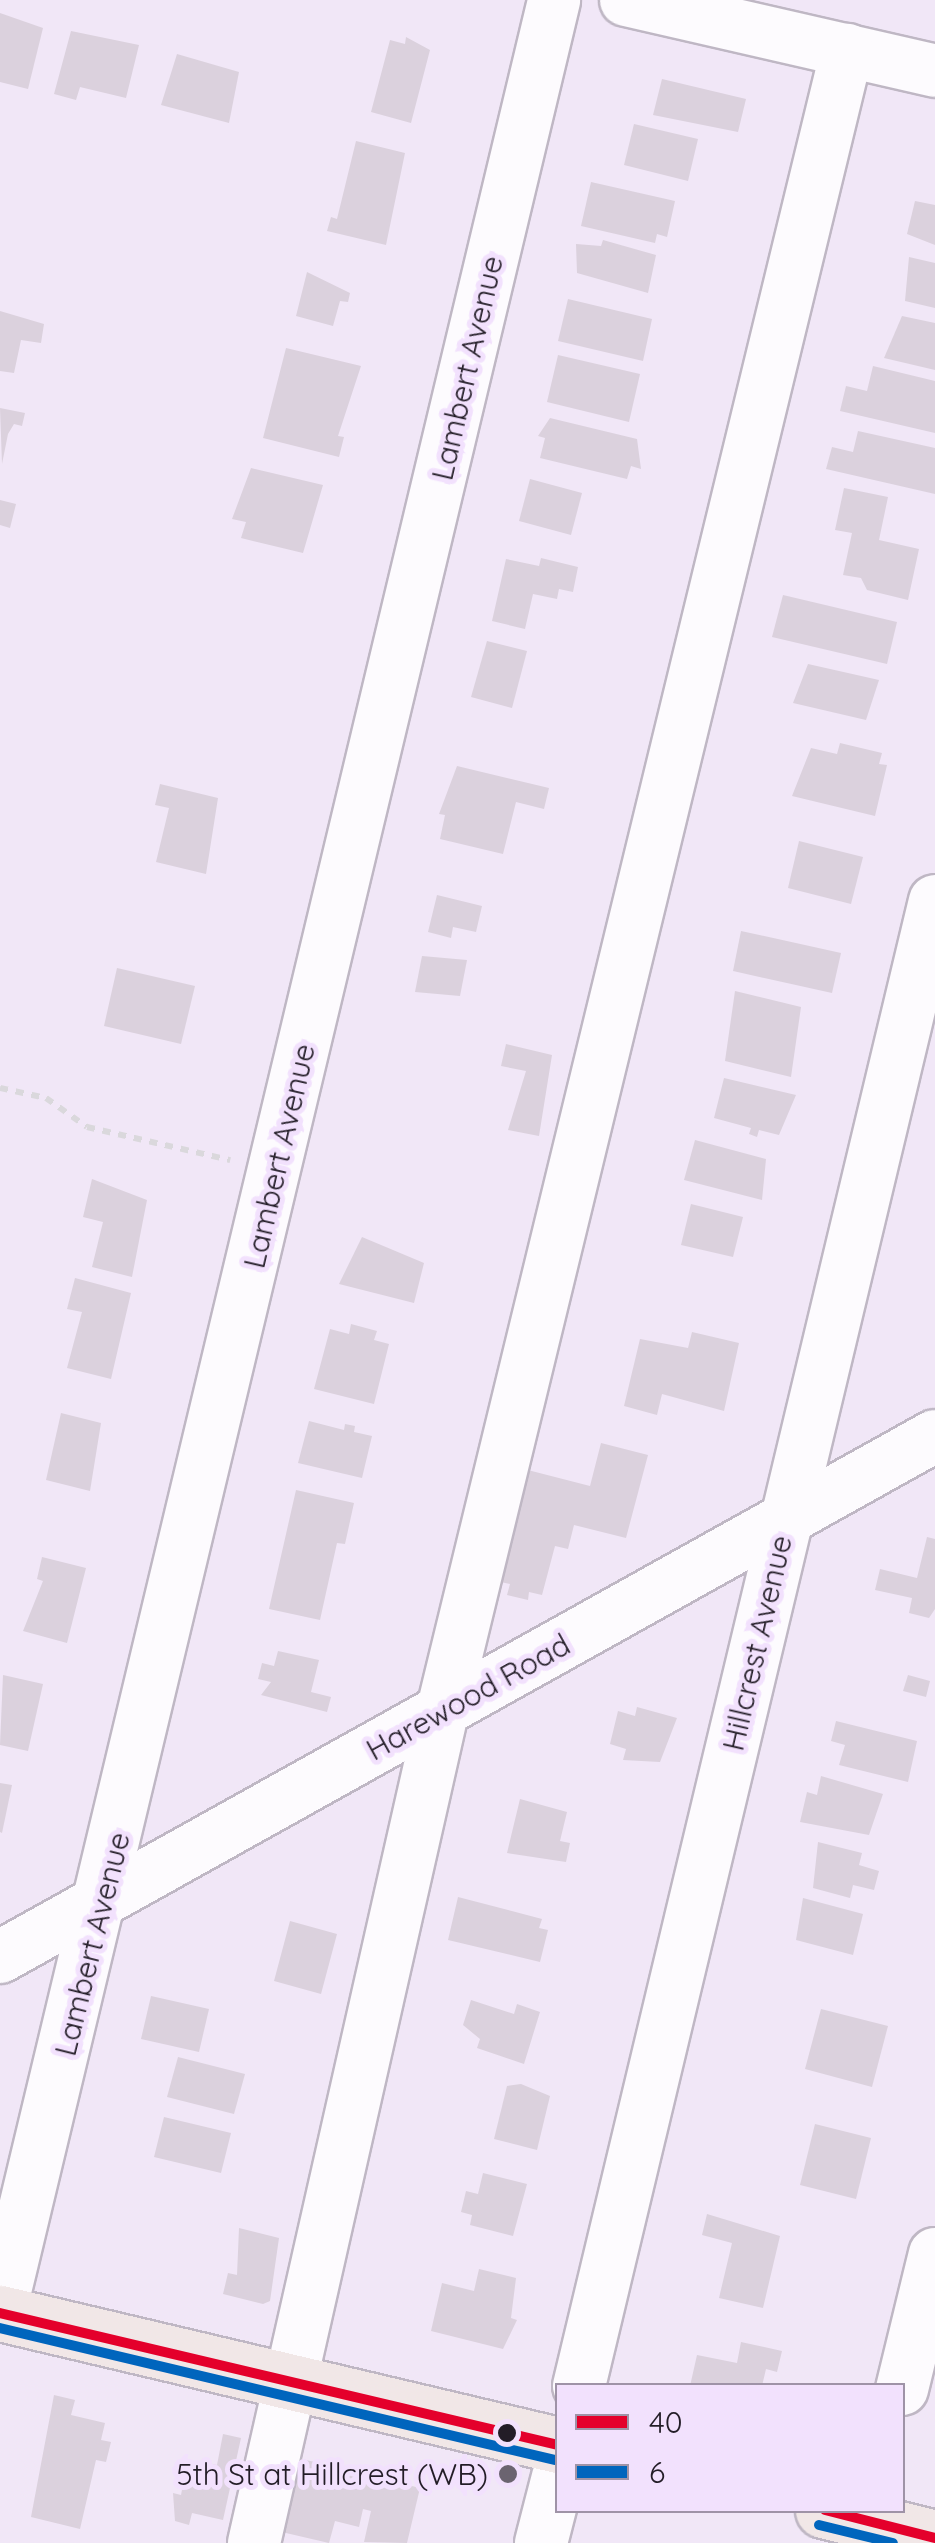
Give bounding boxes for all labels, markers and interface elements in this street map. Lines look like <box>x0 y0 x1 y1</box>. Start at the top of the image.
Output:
street label: Lambert Avenue <box>424 252 510 484</box>
street label: Lambert Avenue <box>236 1040 322 1272</box>
street label: Hillcrest Avenue <box>715 1532 799 1754</box>
street label: Harewood Road <box>360 1626 576 1768</box>
street label: Lambert Avenue <box>47 1828 137 2060</box>
legend <box>555 2383 905 2513</box>
text: 40 <box>649 2403 683 2441</box>
unlabelled marker <box>497 2423 517 2443</box>
text: 6 <box>649 2453 665 2491</box>
place label: 5th St at Hillcrest (WB) <box>176 2456 488 2492</box>
marker: 5th St at Hillcrest (WB) <box>497 2463 519 2485</box>

